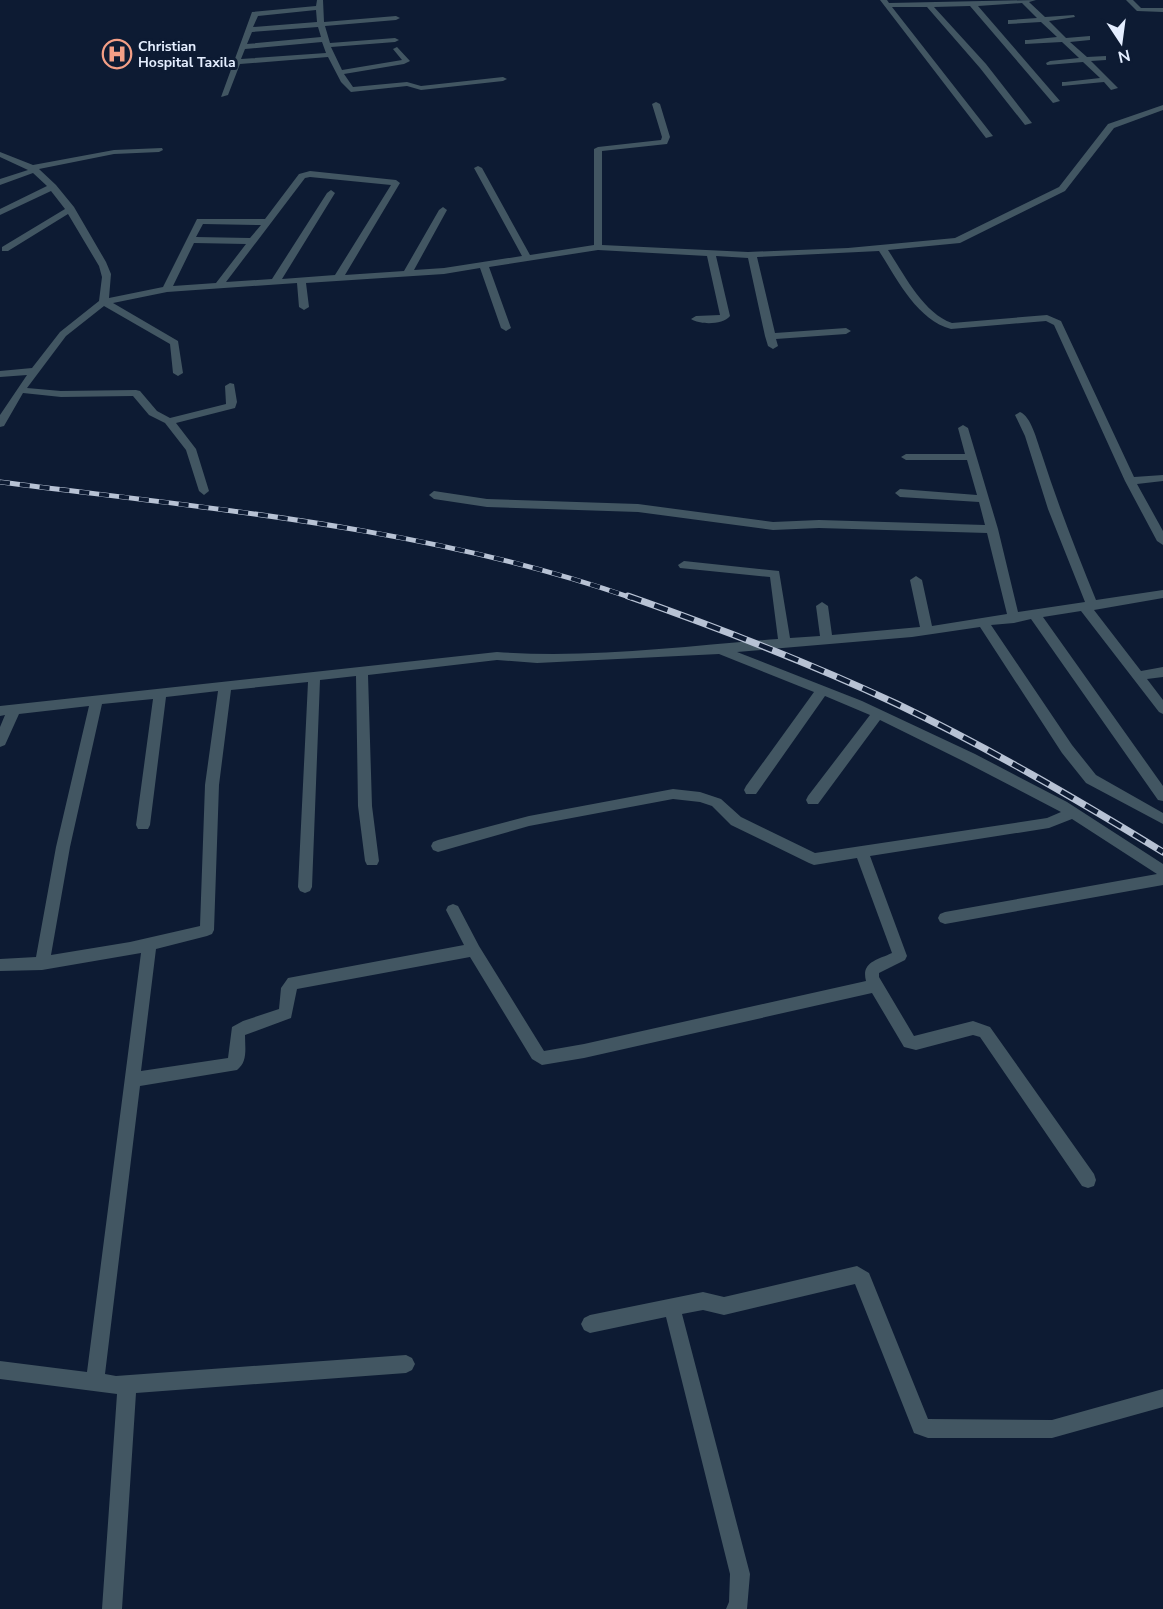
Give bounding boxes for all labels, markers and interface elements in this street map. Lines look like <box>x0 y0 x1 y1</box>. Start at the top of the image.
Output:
north arrow <box>1091 12 1151 72</box>
place label: Christian Hospital Taxila <box>138 37 236 72</box>
hospital icon: Christian Hospital Taxila <box>101 38 133 70</box>
text: N <box>1116 44 1132 68</box>

